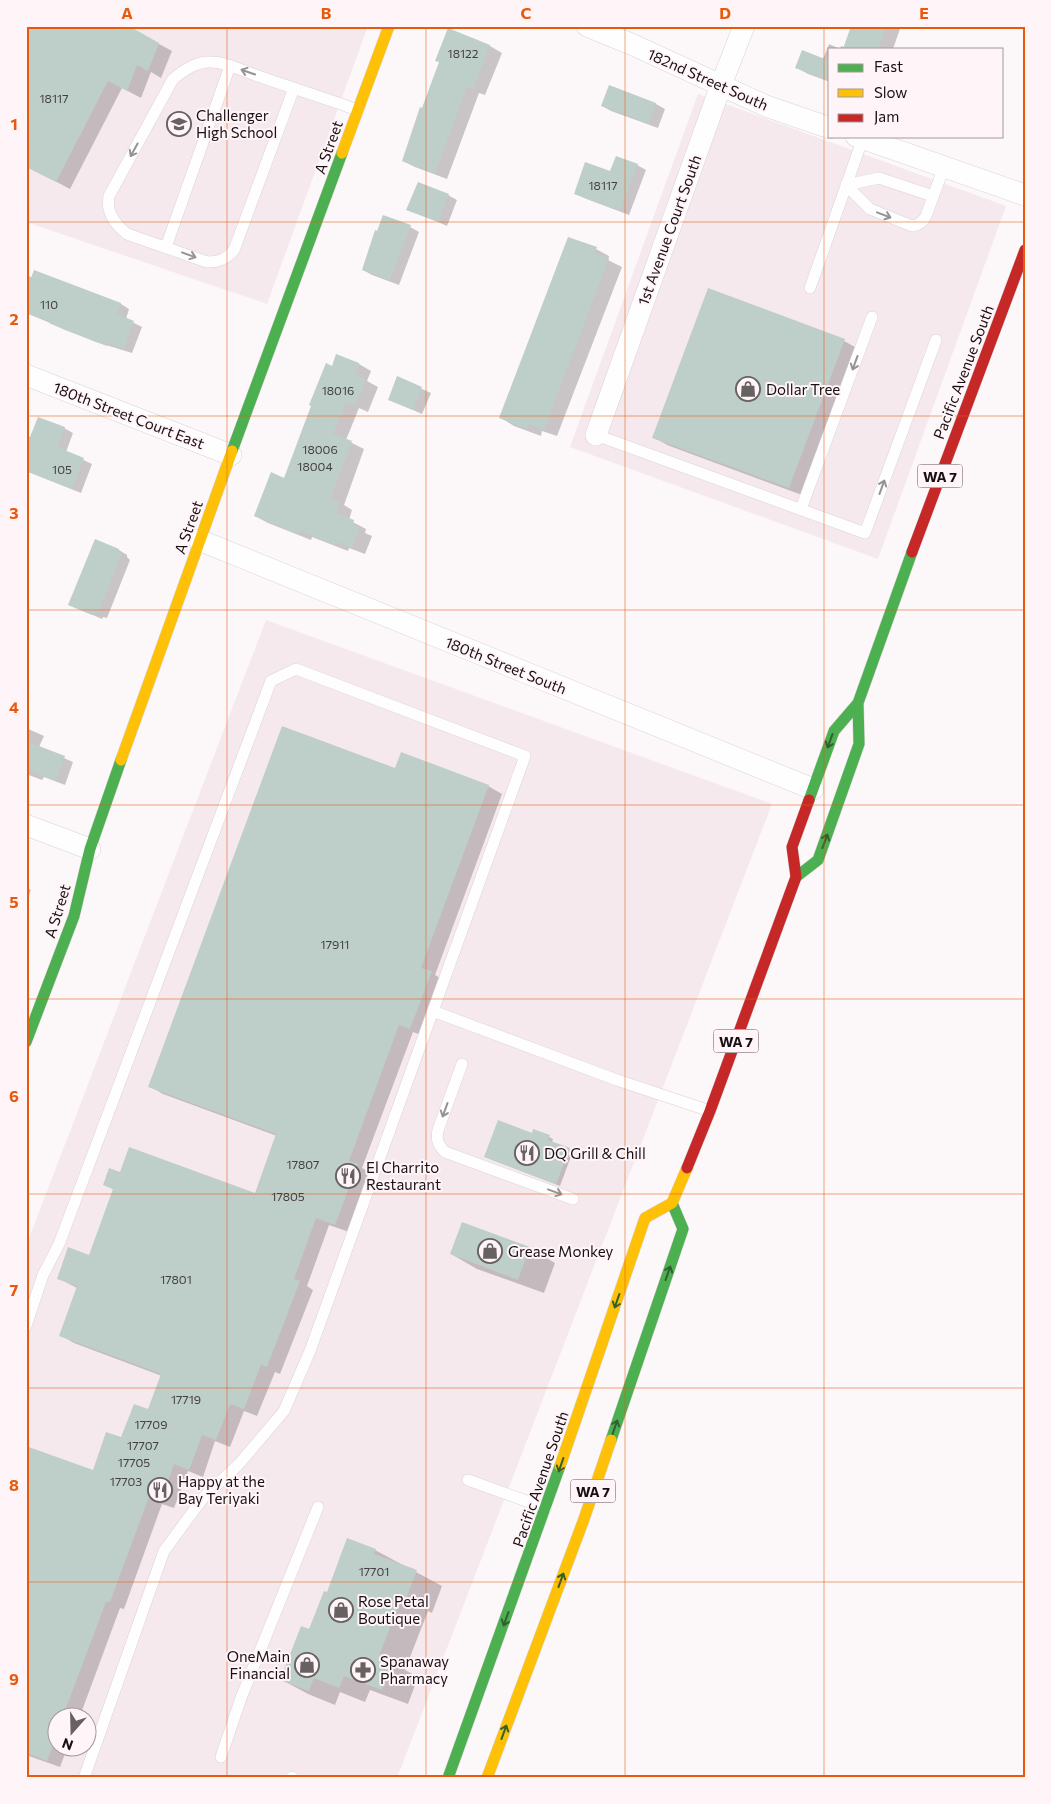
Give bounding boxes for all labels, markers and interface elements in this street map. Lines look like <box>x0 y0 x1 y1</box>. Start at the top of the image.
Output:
text: A <box>121 3 133 22</box>
text: B <box>321 3 332 22</box>
text: C <box>521 3 532 22</box>
text: D <box>719 3 731 22</box>
text: E <box>919 3 929 22</box>
street label: 182nd Street South <box>645 44 771 114</box>
house number: 18122 <box>448 46 479 60</box>
legend <box>828 48 1004 138</box>
text: Fast <box>874 57 903 75</box>
one-way arrow <box>240 67 256 77</box>
text: Slow <box>874 83 907 101</box>
house number: 18117 <box>39 91 69 105</box>
place label: Challenger High School <box>196 106 277 141</box>
text: Jam <box>874 107 899 125</box>
school or university icon: Challenger High School <box>166 111 192 137</box>
text: 1 <box>10 114 18 133</box>
street label: A Street <box>310 118 346 176</box>
one-way arrow <box>129 142 138 157</box>
street label: 1st Avenue Court South <box>633 152 705 308</box>
house number: 18117 <box>588 178 618 192</box>
one-way arrow <box>876 211 891 220</box>
one-way arrow <box>181 251 196 260</box>
house number: 110 <box>40 297 58 311</box>
street label: Pacific Avenue South <box>929 302 997 442</box>
text: 2 <box>9 309 19 328</box>
one-way arrow <box>850 355 859 370</box>
shop icon: Dollar Tree <box>735 376 761 402</box>
street label: 180th Street Court East <box>51 378 207 452</box>
place label: Dollar Tree <box>766 380 840 398</box>
house number: 18016 <box>322 383 354 397</box>
house number: 18006 <box>302 442 338 456</box>
house number: 18004 <box>297 459 333 473</box>
house number: 105 <box>52 462 72 476</box>
road number: WA 7 <box>918 464 962 488</box>
one-way arrow <box>878 480 887 495</box>
street label: A Street <box>170 498 206 556</box>
text: 3 <box>9 503 19 522</box>
street label: 180th Street South <box>443 632 569 698</box>
text: 4 <box>9 697 19 716</box>
one-way arrow <box>825 733 834 749</box>
one-way arrow <box>821 833 830 849</box>
street label: A Street <box>40 882 74 940</box>
text: 5 <box>9 892 19 911</box>
house number: 17911 <box>321 937 349 951</box>
road number: WA 7 <box>714 1030 758 1052</box>
text: 6 <box>9 1086 19 1105</box>
one-way arrow <box>440 1102 449 1117</box>
restaurant icon: DQ Grill & Chill <box>514 1140 540 1166</box>
place label: DQ Grill & Chill <box>544 1144 646 1162</box>
house number: 17807 <box>287 1157 319 1171</box>
place label: El Charrito Restaurant <box>366 1158 441 1193</box>
restaurant icon: El Charrito Restaurant <box>335 1163 361 1189</box>
one-way arrow <box>546 1188 562 1197</box>
house number: 17805 <box>271 1189 305 1203</box>
shop icon: Grease Monkey <box>477 1238 503 1264</box>
place label: Grease Monkey <box>508 1242 613 1260</box>
one-way arrow <box>664 1266 673 1281</box>
house number: 17801 <box>160 1272 192 1286</box>
text: 7 <box>10 1280 19 1299</box>
one-way arrow <box>611 1293 621 1309</box>
house number: 17719 <box>171 1392 201 1406</box>
street label: Pacific Avenue South <box>508 1409 572 1549</box>
house number: 17709 <box>135 1417 167 1431</box>
one-way arrow <box>611 1419 620 1435</box>
house number: 17707 <box>127 1438 159 1452</box>
house number: 17705 <box>118 1455 150 1469</box>
one-way arrow <box>555 1457 565 1473</box>
place label: Happy at the Bay Teriyaki <box>178 1472 265 1507</box>
house number: 17703 <box>110 1474 142 1488</box>
text: 8 <box>9 1475 19 1494</box>
restaurant icon: Happy at the Bay Teriyaki <box>147 1477 173 1503</box>
road number: WA 7 <box>570 1480 616 1502</box>
house number: 17701 <box>359 1564 389 1578</box>
one-way arrow <box>557 1573 566 1588</box>
place label: Rose Petal Boutique <box>358 1592 429 1627</box>
shop icon: Rose Petal Boutique <box>328 1597 354 1623</box>
one-way arrow <box>501 1610 510 1626</box>
place label: OneMain Financial <box>227 1647 290 1682</box>
shop icon: OneMain Financial <box>294 1652 320 1678</box>
place label: Spanaway Pharmacy <box>380 1652 449 1687</box>
pharmacy icon: Spanaway Pharmacy <box>350 1657 376 1683</box>
text: 9 <box>9 1669 19 1688</box>
north arrow <box>48 1706 98 1756</box>
one-way arrow <box>500 1725 509 1740</box>
text: N <box>60 1735 75 1754</box>

